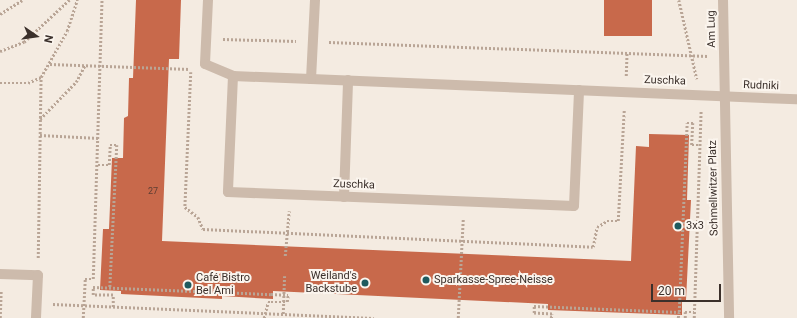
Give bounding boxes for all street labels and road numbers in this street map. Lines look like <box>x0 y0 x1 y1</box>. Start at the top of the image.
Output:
street label: Am Lug <box>705 10 719 48</box>
street label: Zuschka <box>644 74 686 88</box>
street label: Rudniki <box>743 79 779 93</box>
street label: Schmellwitzer Platz <box>707 140 721 236</box>
street label: Zuschka <box>333 178 375 192</box>

